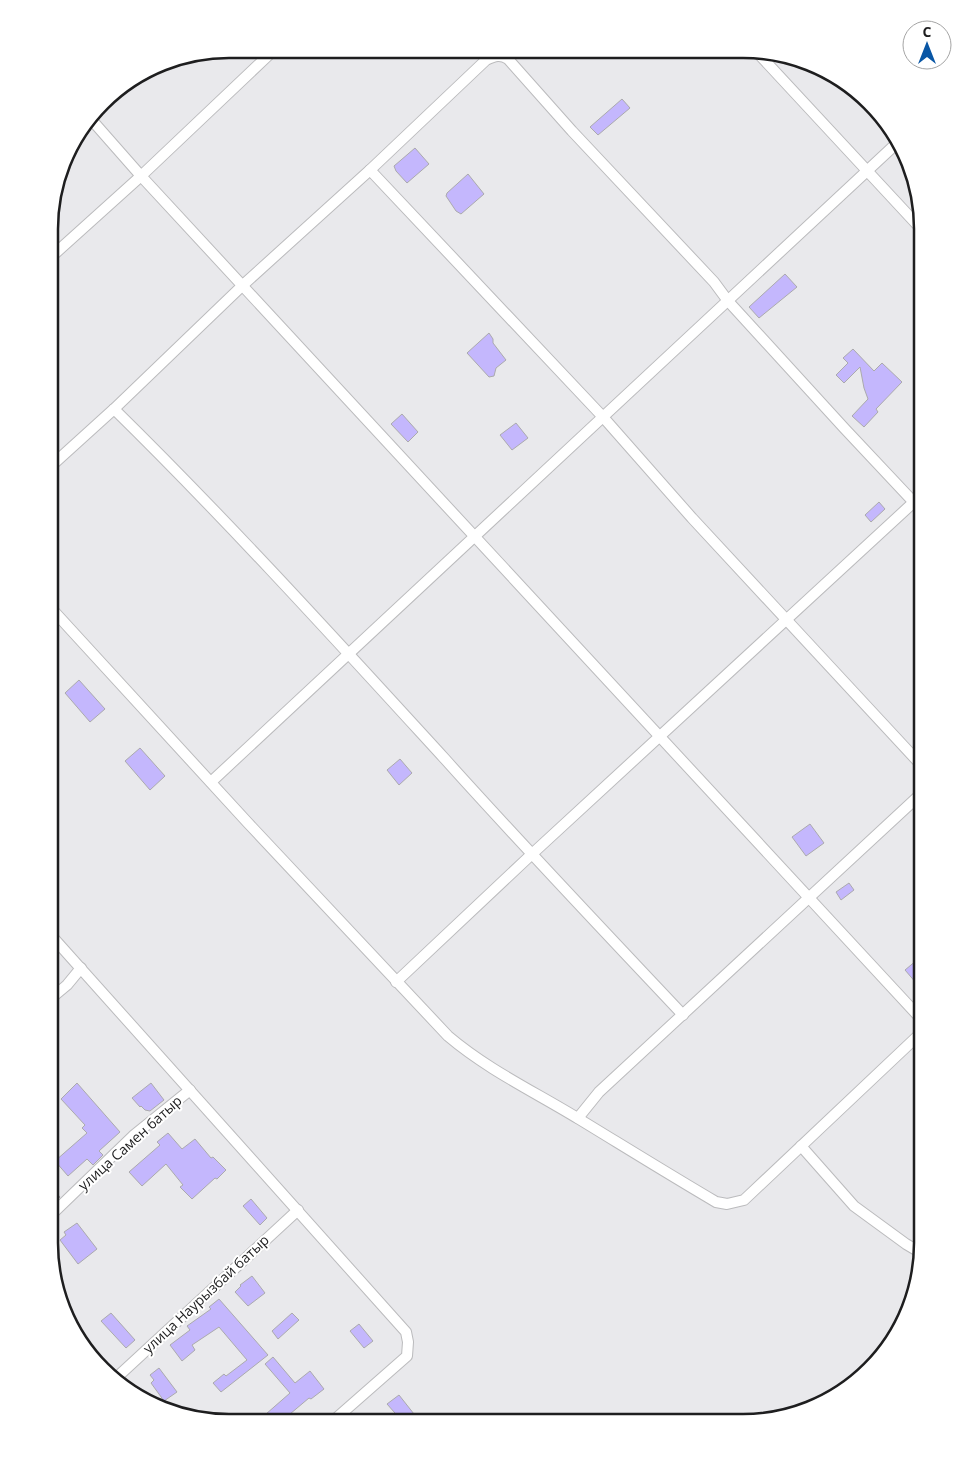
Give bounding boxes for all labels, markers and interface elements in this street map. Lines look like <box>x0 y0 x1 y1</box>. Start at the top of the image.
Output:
north arrow <box>902 20 952 70</box>
text: С <box>923 22 932 41</box>
street label: улица Самен батыр <box>74 1091 186 1194</box>
street label: улица Наурызбай батыр <box>138 1230 273 1357</box>

